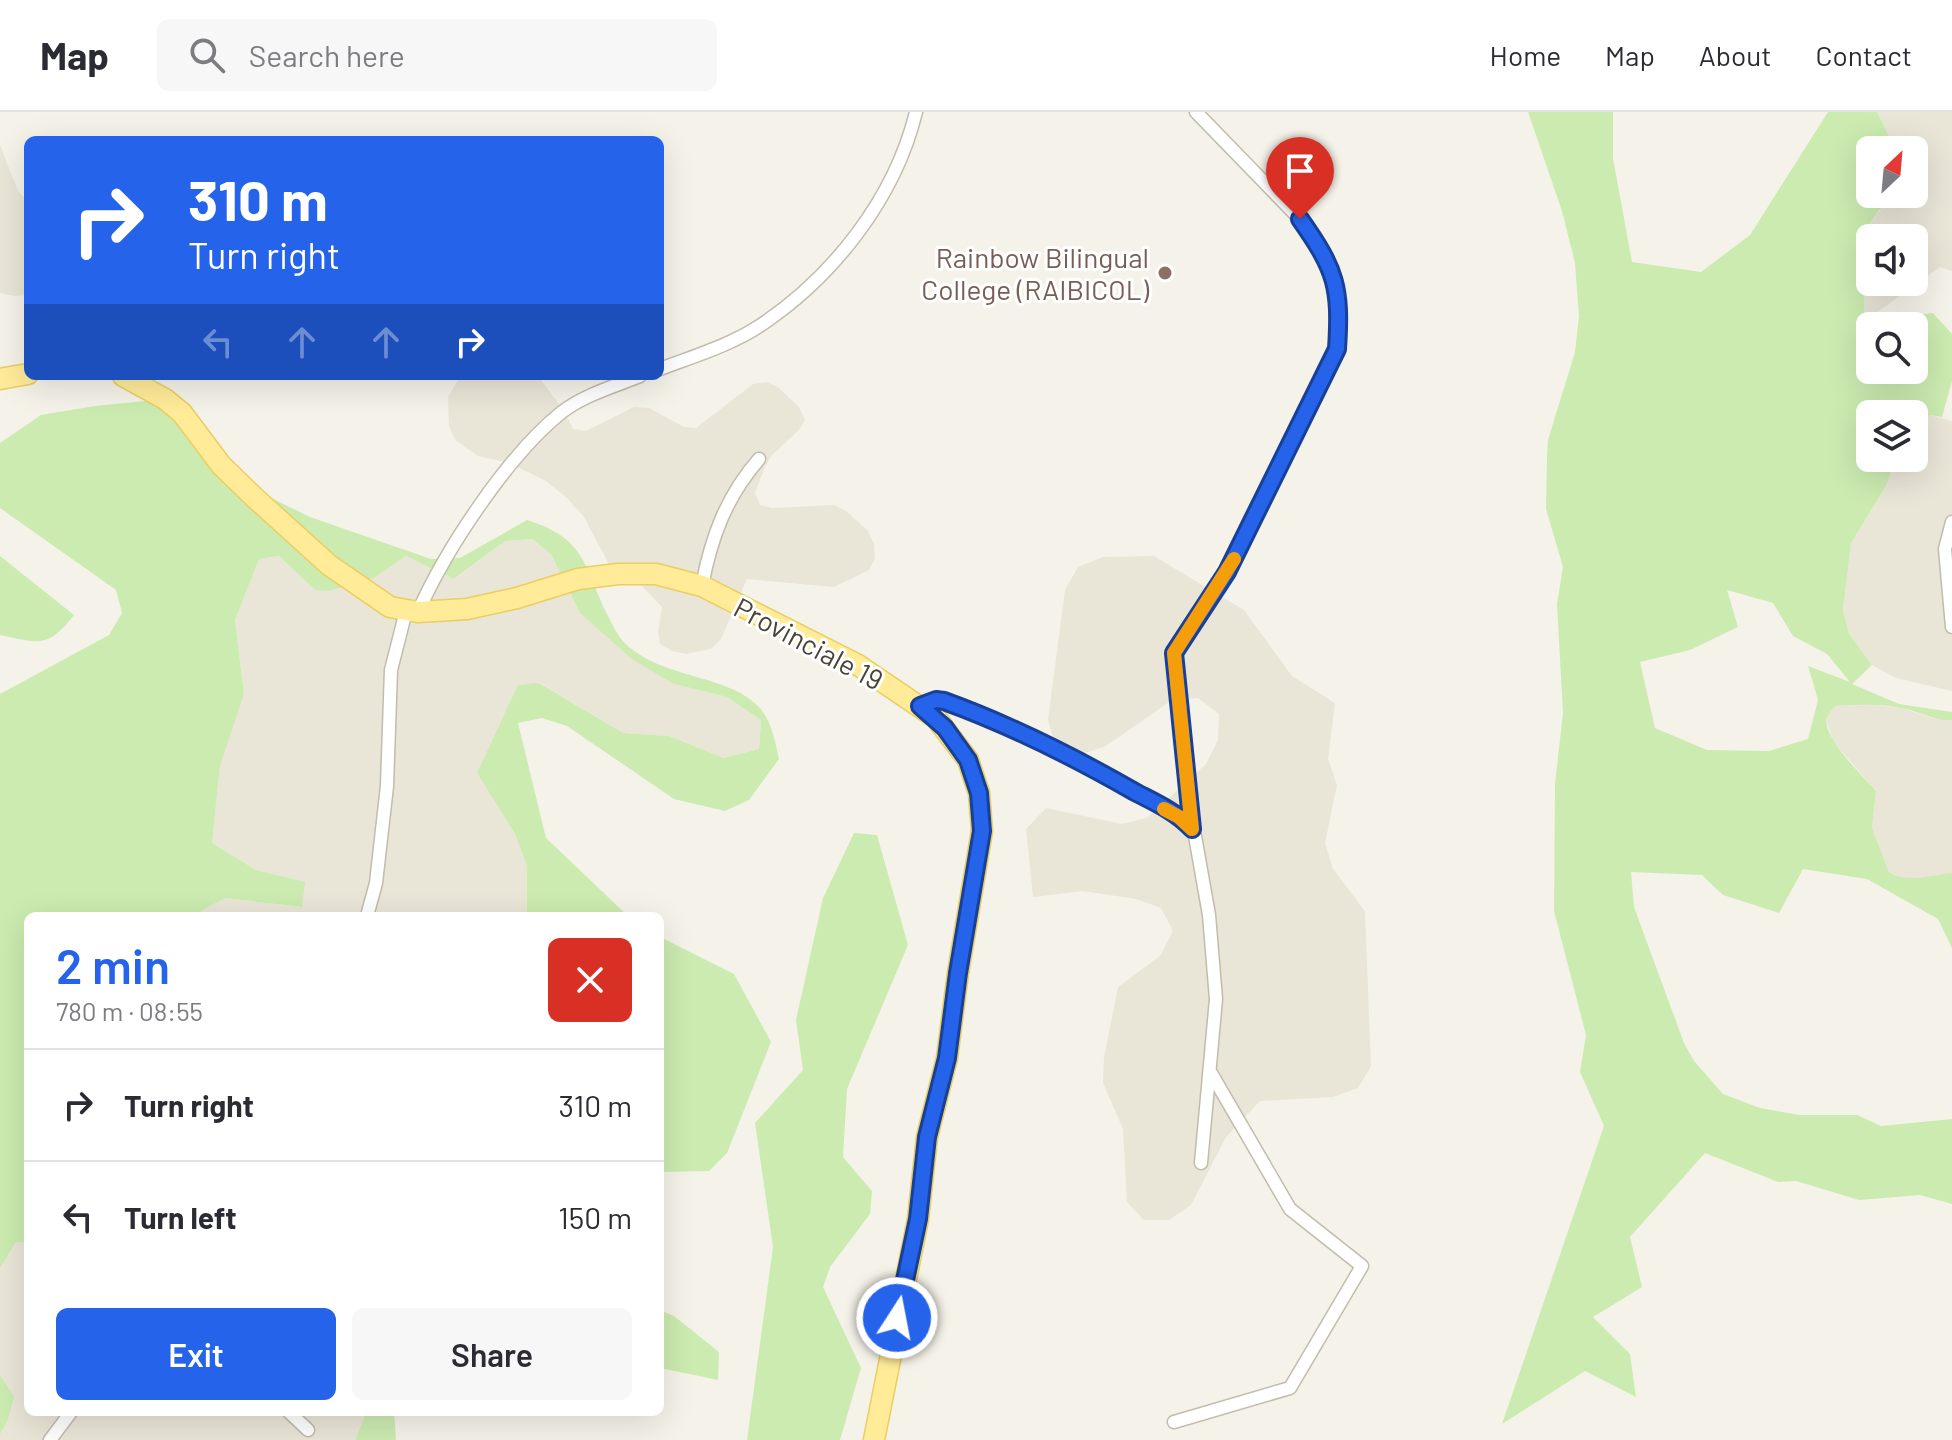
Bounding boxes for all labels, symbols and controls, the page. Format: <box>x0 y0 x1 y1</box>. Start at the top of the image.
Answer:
search box <box>157 19 717 91</box>
text: Map <box>40 32 109 78</box>
icon: search <box>185 33 229 77</box>
text: Search here <box>249 37 405 73</box>
text: Home <box>1490 38 1561 72</box>
text: Map <box>1605 38 1655 72</box>
text: About <box>1699 38 1771 72</box>
text: Contact <box>1815 38 1912 72</box>
north arrow <box>1856 136 1928 208</box>
map controls <box>1856 136 1928 472</box>
pin <box>1266 137 1334 219</box>
icon: arrive <box>1278 149 1322 193</box>
text: 310 m <box>188 165 328 232</box>
icon: right <box>56 168 160 272</box>
button: sound <box>1856 224 1928 296</box>
text: Turn right <box>188 233 340 276</box>
place label: Rainbow Bilingual College (RAIBICOL) <box>921 240 1150 306</box>
marker: Rainbow Bilingual College (RAIBICOL) <box>1156 264 1174 282</box>
button: search <box>1856 312 1928 384</box>
icon: left <box>196 320 240 364</box>
icon: ahead <box>280 320 324 364</box>
icon: ahead <box>364 320 408 364</box>
icon: right <box>448 320 492 364</box>
button: layers <box>1856 400 1928 472</box>
street label: Provinciale 19 <box>729 589 889 697</box>
text: 2 min <box>56 936 170 994</box>
button: close <box>548 938 632 1022</box>
text: 780 m · 08:55 <box>56 995 203 1026</box>
icon: right <box>56 1083 100 1127</box>
text: Turn right <box>124 1087 254 1123</box>
text: 310 m <box>559 1087 632 1123</box>
icon: left <box>56 1195 100 1239</box>
text: Turn left <box>124 1199 237 1235</box>
text: 150 m <box>558 1199 632 1235</box>
position arrow <box>855 1276 939 1360</box>
button: Exit <box>56 1308 336 1400</box>
button: Share <box>352 1308 632 1400</box>

